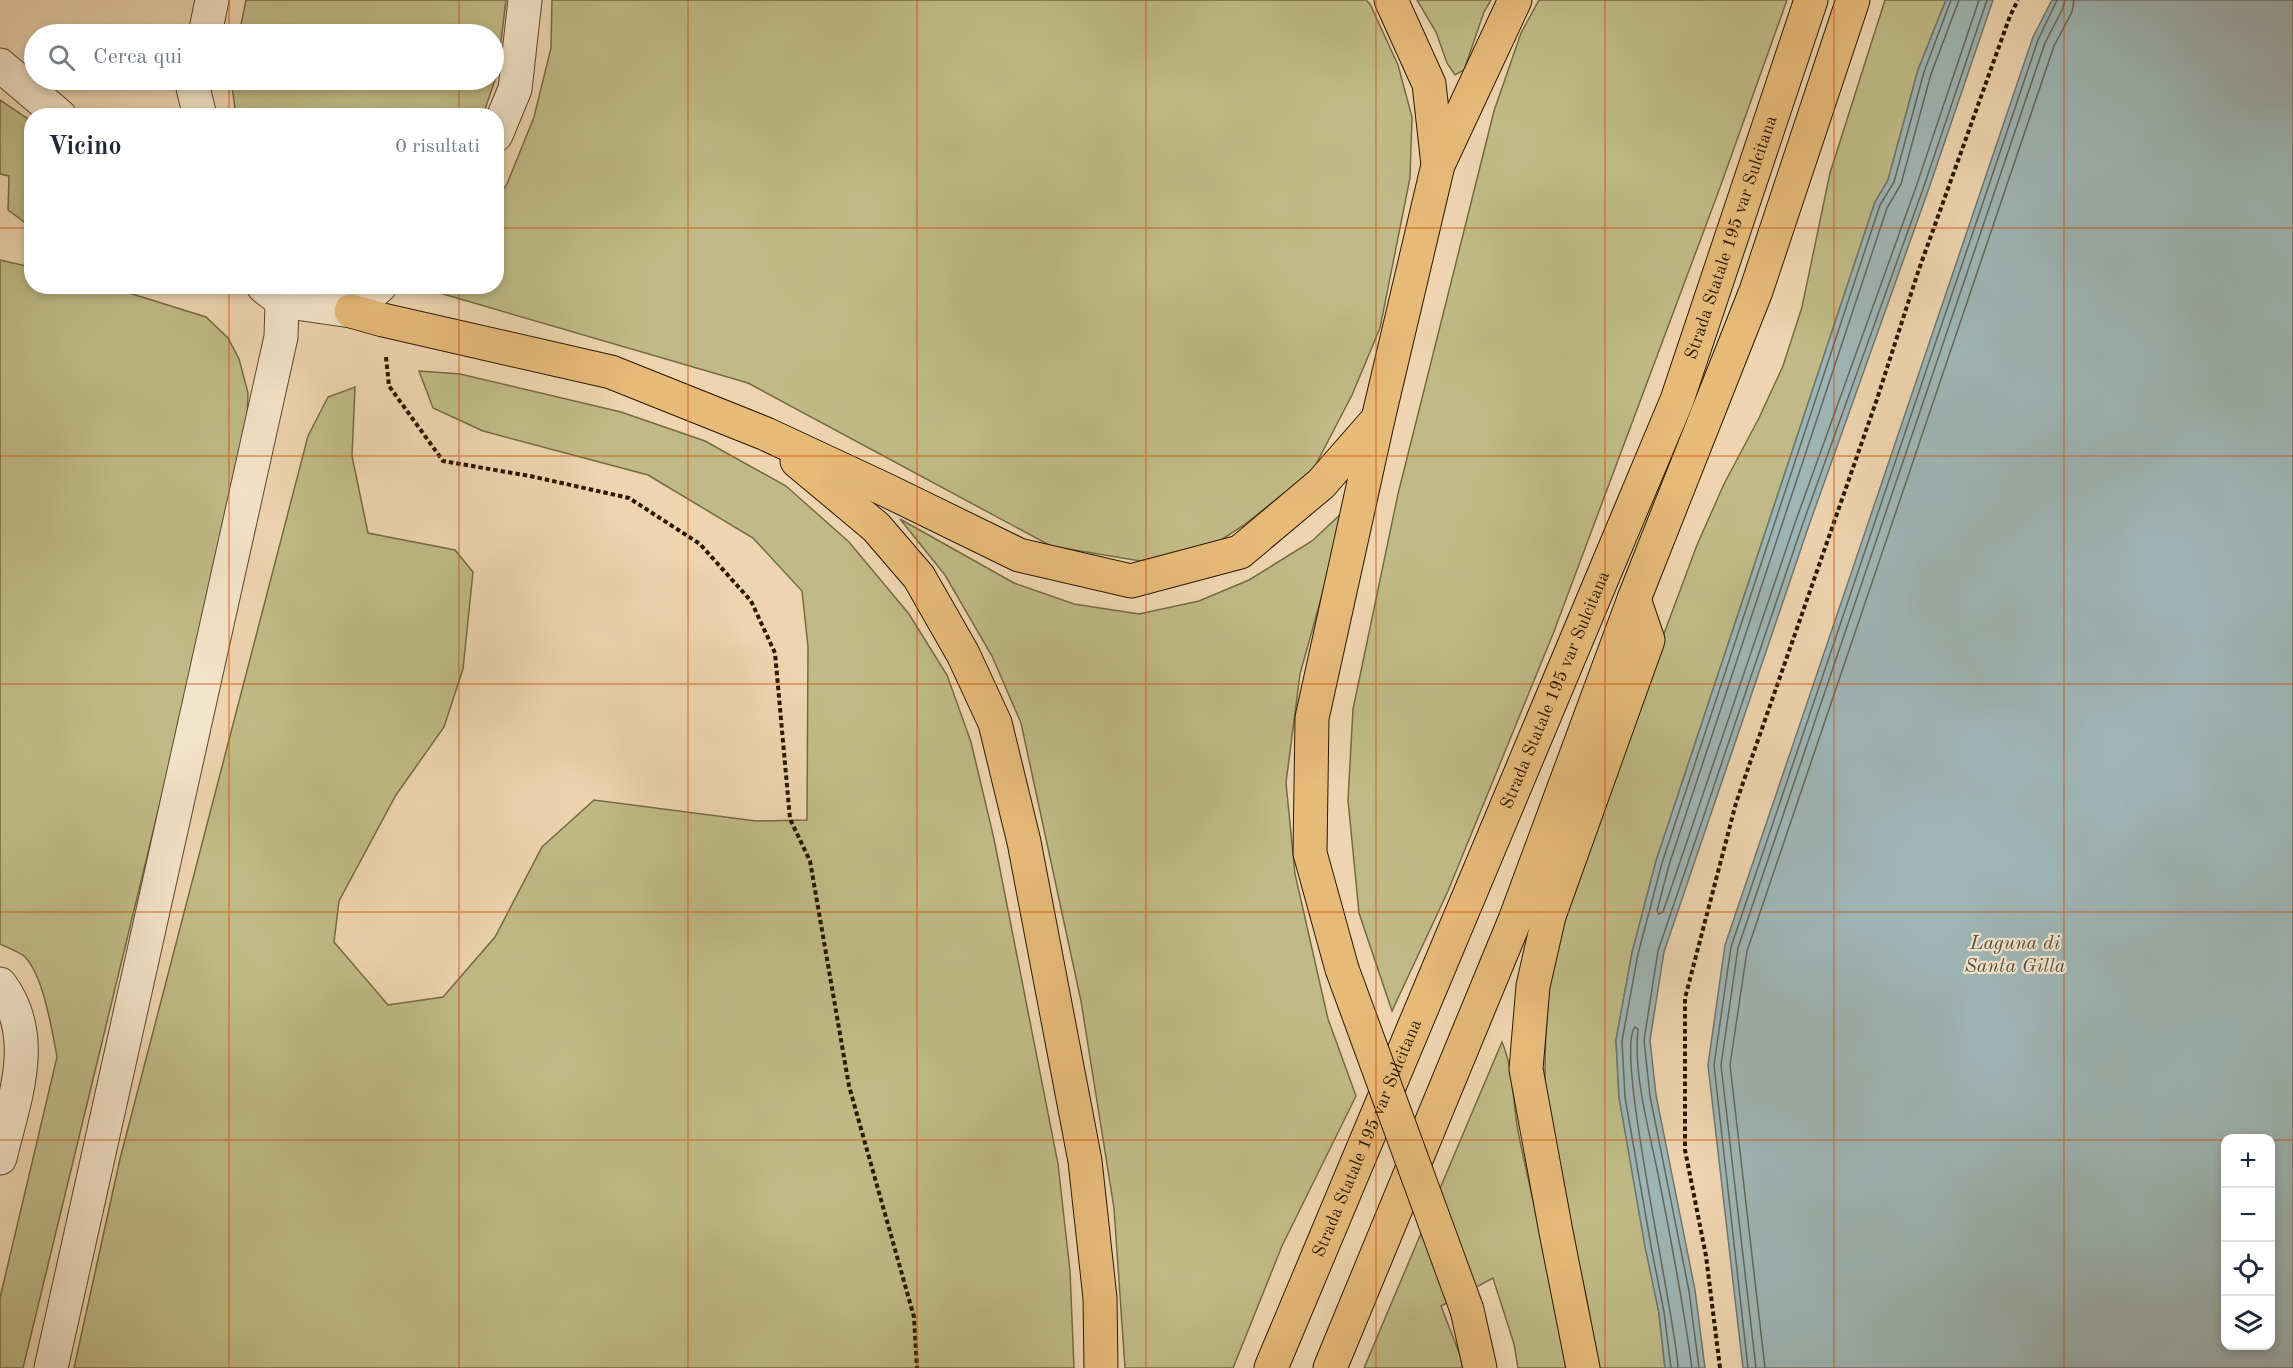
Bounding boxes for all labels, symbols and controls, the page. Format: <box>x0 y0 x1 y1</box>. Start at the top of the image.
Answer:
search box <box>24 24 504 90</box>
icon: search <box>45 41 78 74</box>
text: Cerca qui <box>93 46 182 68</box>
street label: Strada Statale 195 var Sulcitana <box>1682 113 1781 362</box>
text: Vicino <box>48 134 122 160</box>
text: 0 risultati <box>395 137 480 157</box>
street label: Strada Statale 195 var Sulcitana <box>1497 569 1613 812</box>
water label: Laguna di Santa Gilla <box>1964 934 2066 977</box>
street label: Strada Statale 195 var Sulcitana <box>1310 1017 1425 1260</box>
map controls <box>2221 1134 2275 1350</box>
button: + <box>2221 1134 2275 1188</box>
button: − <box>2221 1188 2275 1242</box>
button: locate <box>2221 1242 2275 1296</box>
button: layers <box>2221 1296 2275 1350</box>

